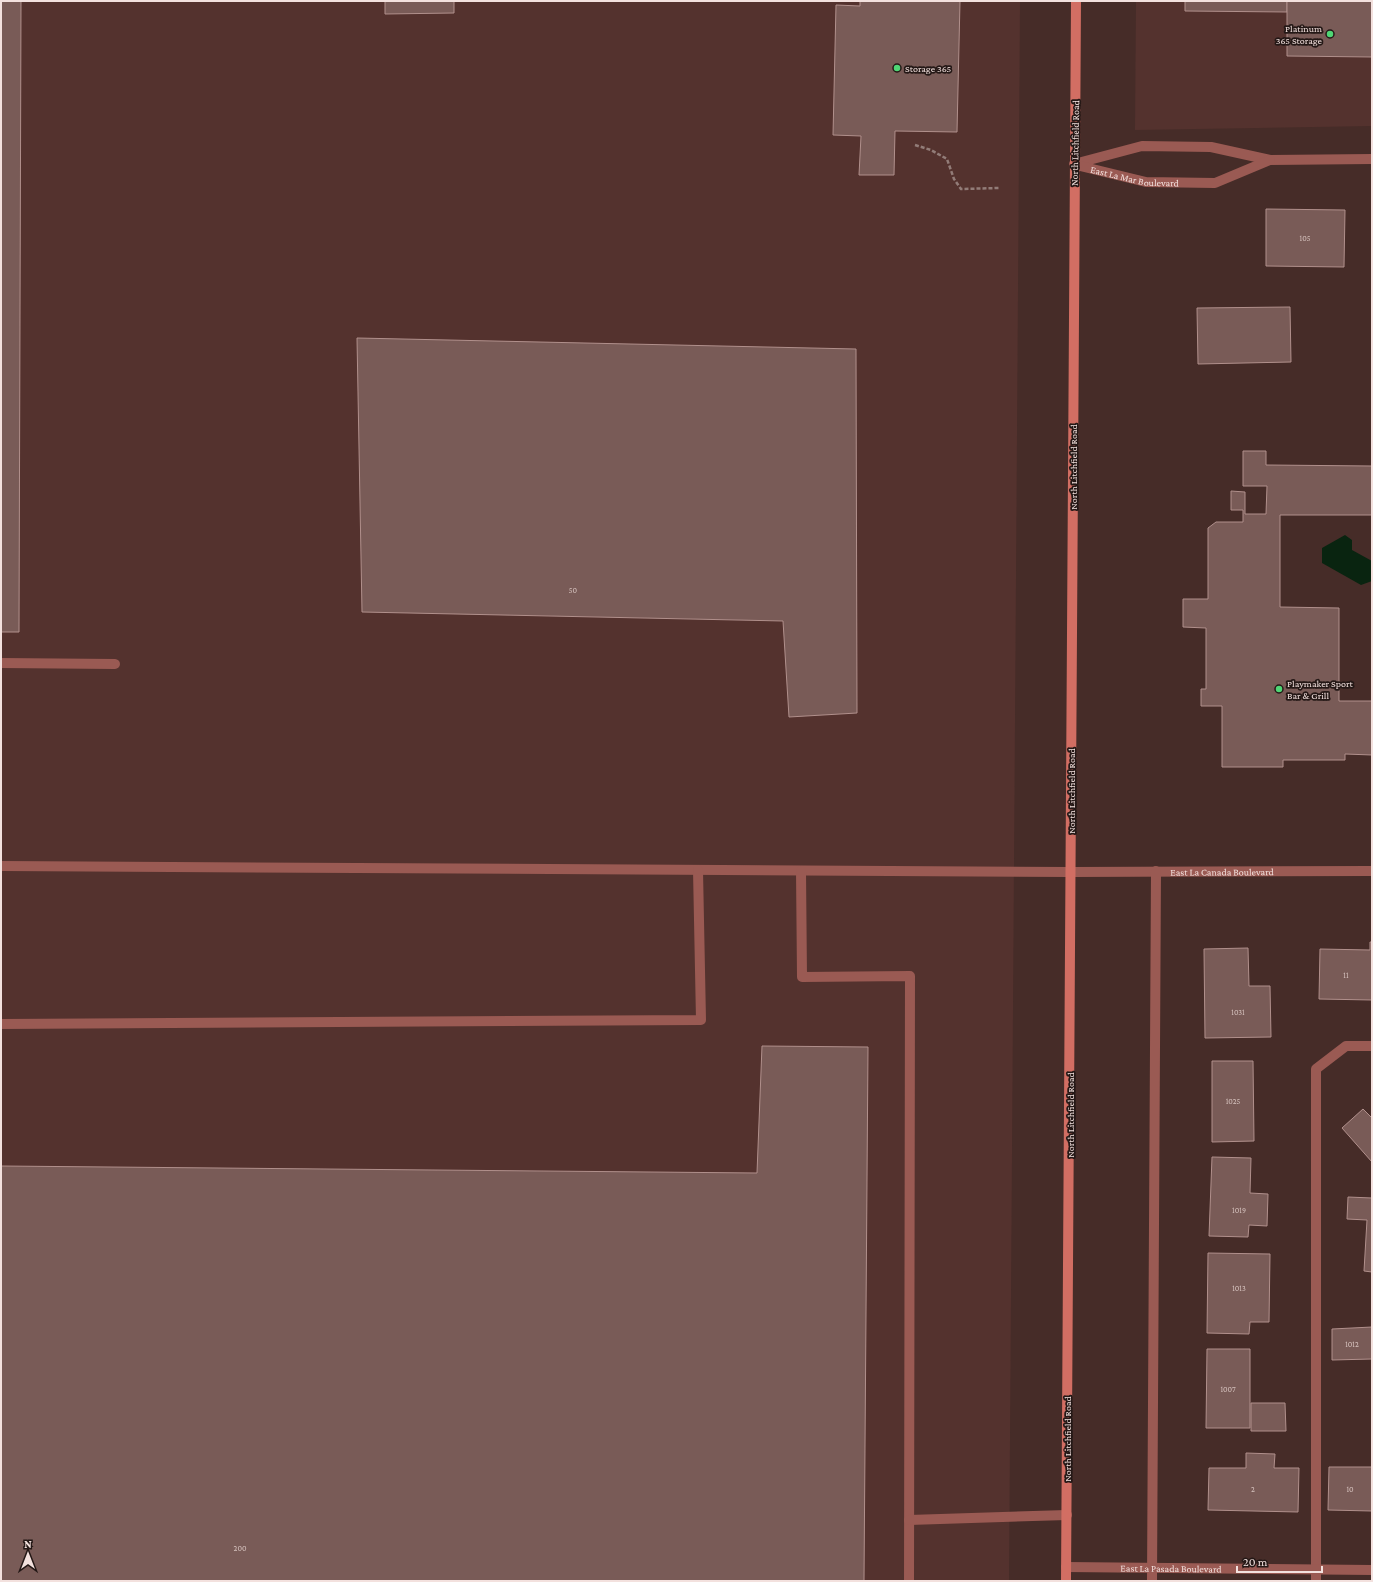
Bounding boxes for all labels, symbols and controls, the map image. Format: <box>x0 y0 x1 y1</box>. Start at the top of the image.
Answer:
place label: Platinum 365 Storage <box>1276 23 1323 46</box>
marker: Platinum 365 Storage <box>1325 29 1335 39</box>
marker: Storage 365 <box>892 63 902 73</box>
place label: Storage 365 <box>905 63 952 74</box>
street label: North Litchfield Road <box>1069 99 1081 186</box>
street label: East La Mar Boulevard <box>1089 163 1180 188</box>
house number: 105 <box>1300 234 1311 243</box>
street label: North Litchfield Road <box>1068 423 1079 510</box>
house number: 50 <box>569 586 578 595</box>
place label: Playmaker Sport Bar & Grill <box>1287 678 1353 701</box>
marker: Playmaker Sport Bar & Grill <box>1274 684 1284 694</box>
street label: North Litchfield Road <box>1066 747 1077 834</box>
street label: East La Canada Boulevard <box>1170 866 1275 877</box>
house number: 11 <box>1343 971 1349 980</box>
house number: 1031 <box>1231 1008 1245 1017</box>
street label: North Litchfield Road <box>1065 1071 1076 1158</box>
house number: 1025 <box>1226 1097 1241 1106</box>
house number: 1019 <box>1232 1206 1246 1215</box>
house number: 1013 <box>1232 1284 1246 1293</box>
house number: 1012 <box>1345 1340 1359 1349</box>
house number: 1007 <box>1220 1385 1236 1394</box>
street label: North Litchfield Road <box>1062 1395 1073 1482</box>
house number: 2 <box>1251 1485 1255 1494</box>
house number: 10 <box>1346 1485 1354 1494</box>
north arrow <box>8 1534 48 1574</box>
text: N <box>24 1538 32 1550</box>
house number: 200 <box>234 1544 247 1553</box>
scale bar <box>1237 1548 1322 1574</box>
text: 20 m <box>1243 1555 1268 1569</box>
street label: East La Pasada Boulevard <box>1120 1562 1222 1574</box>

